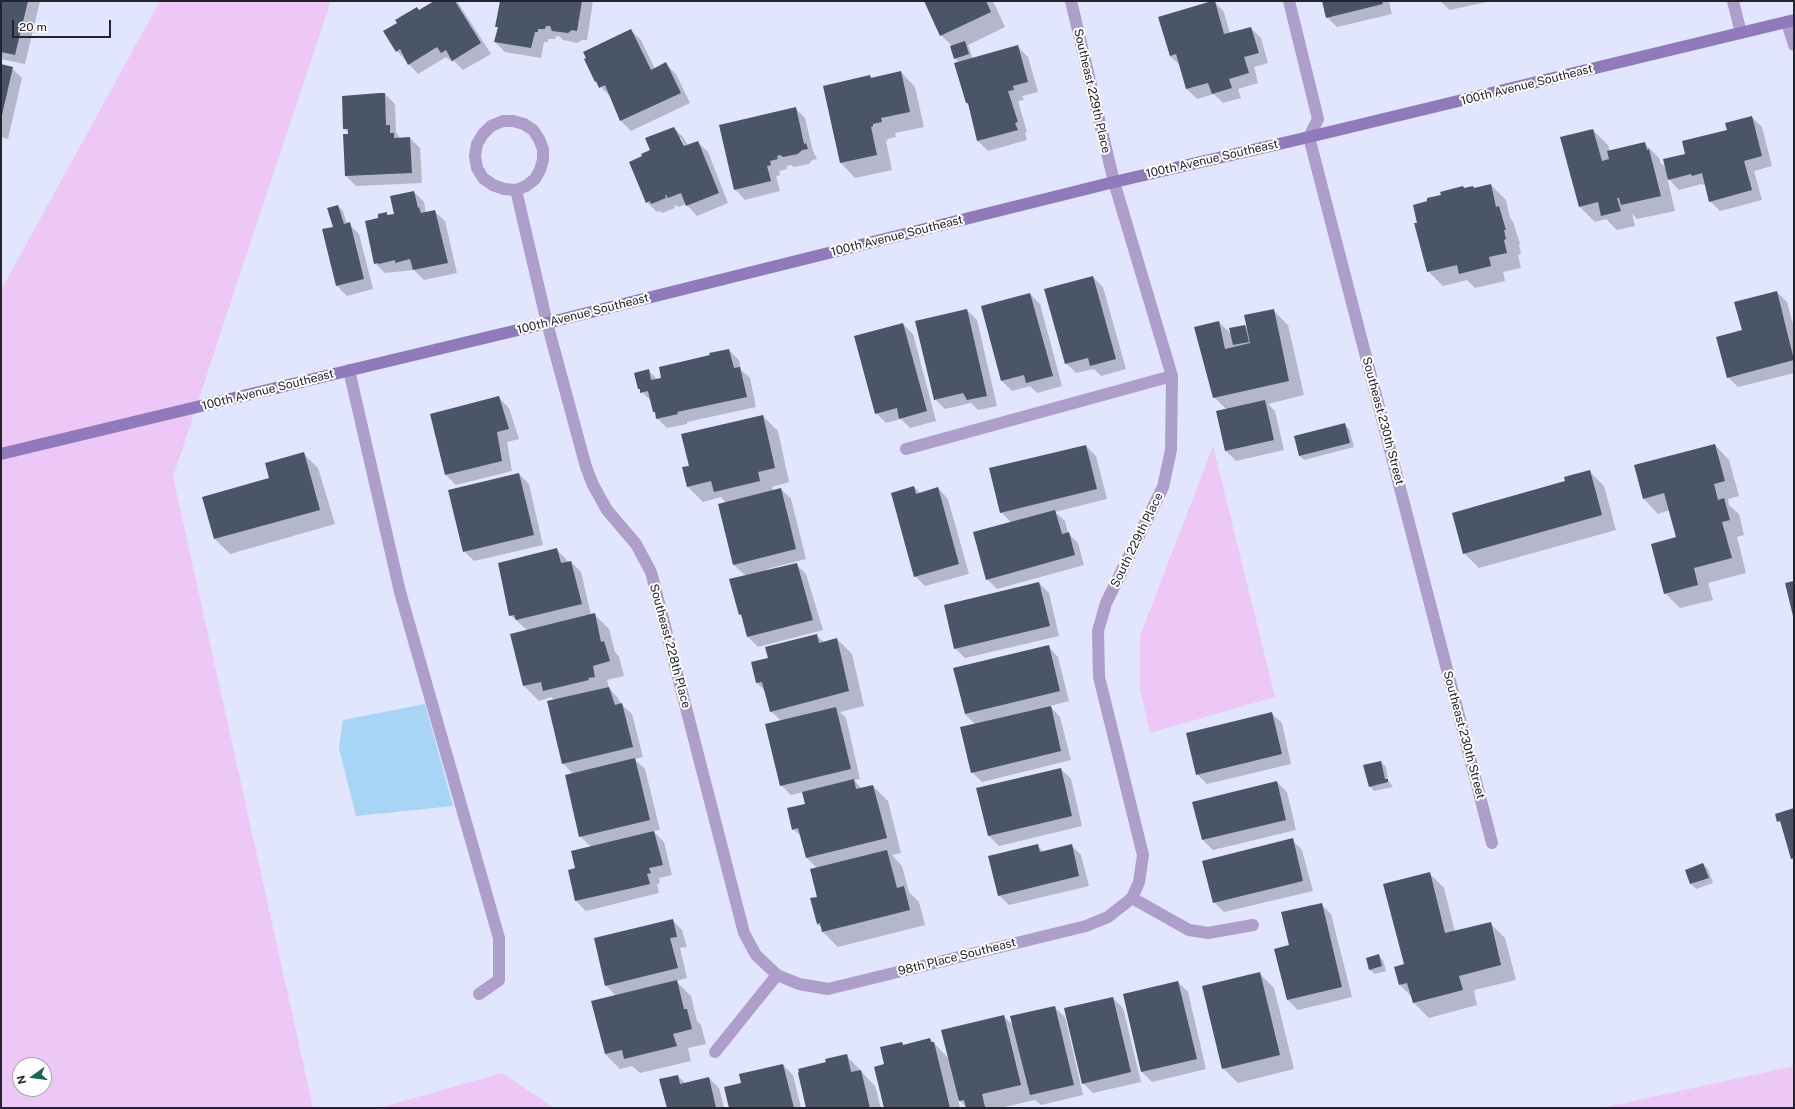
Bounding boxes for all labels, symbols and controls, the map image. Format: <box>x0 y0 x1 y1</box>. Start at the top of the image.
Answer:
scale bar <box>14 12 113 38</box>
text: 20 m <box>19 20 47 34</box>
street label: Southeast 229th Place <box>1071 27 1113 155</box>
street label: 100th Avenue Southeast <box>1460 62 1594 108</box>
street label: 100th Avenue Southeast <box>1144 137 1280 181</box>
street label: 100th Avenue Southeast <box>830 213 964 259</box>
street label: 100th Avenue Southeast <box>516 291 650 337</box>
street label: Southeast 230th Street <box>1359 356 1407 486</box>
street label: 100th Avenue Southeast <box>201 367 335 413</box>
street label: South 229th Place <box>1108 490 1166 590</box>
street label: Southeast 228th Place <box>646 582 694 710</box>
street label: Southeast 230th Street <box>1440 670 1488 800</box>
street label: 98th Place Southeast <box>897 935 1017 979</box>
north arrow <box>12 1057 52 1097</box>
text: N <box>14 1074 28 1085</box>

